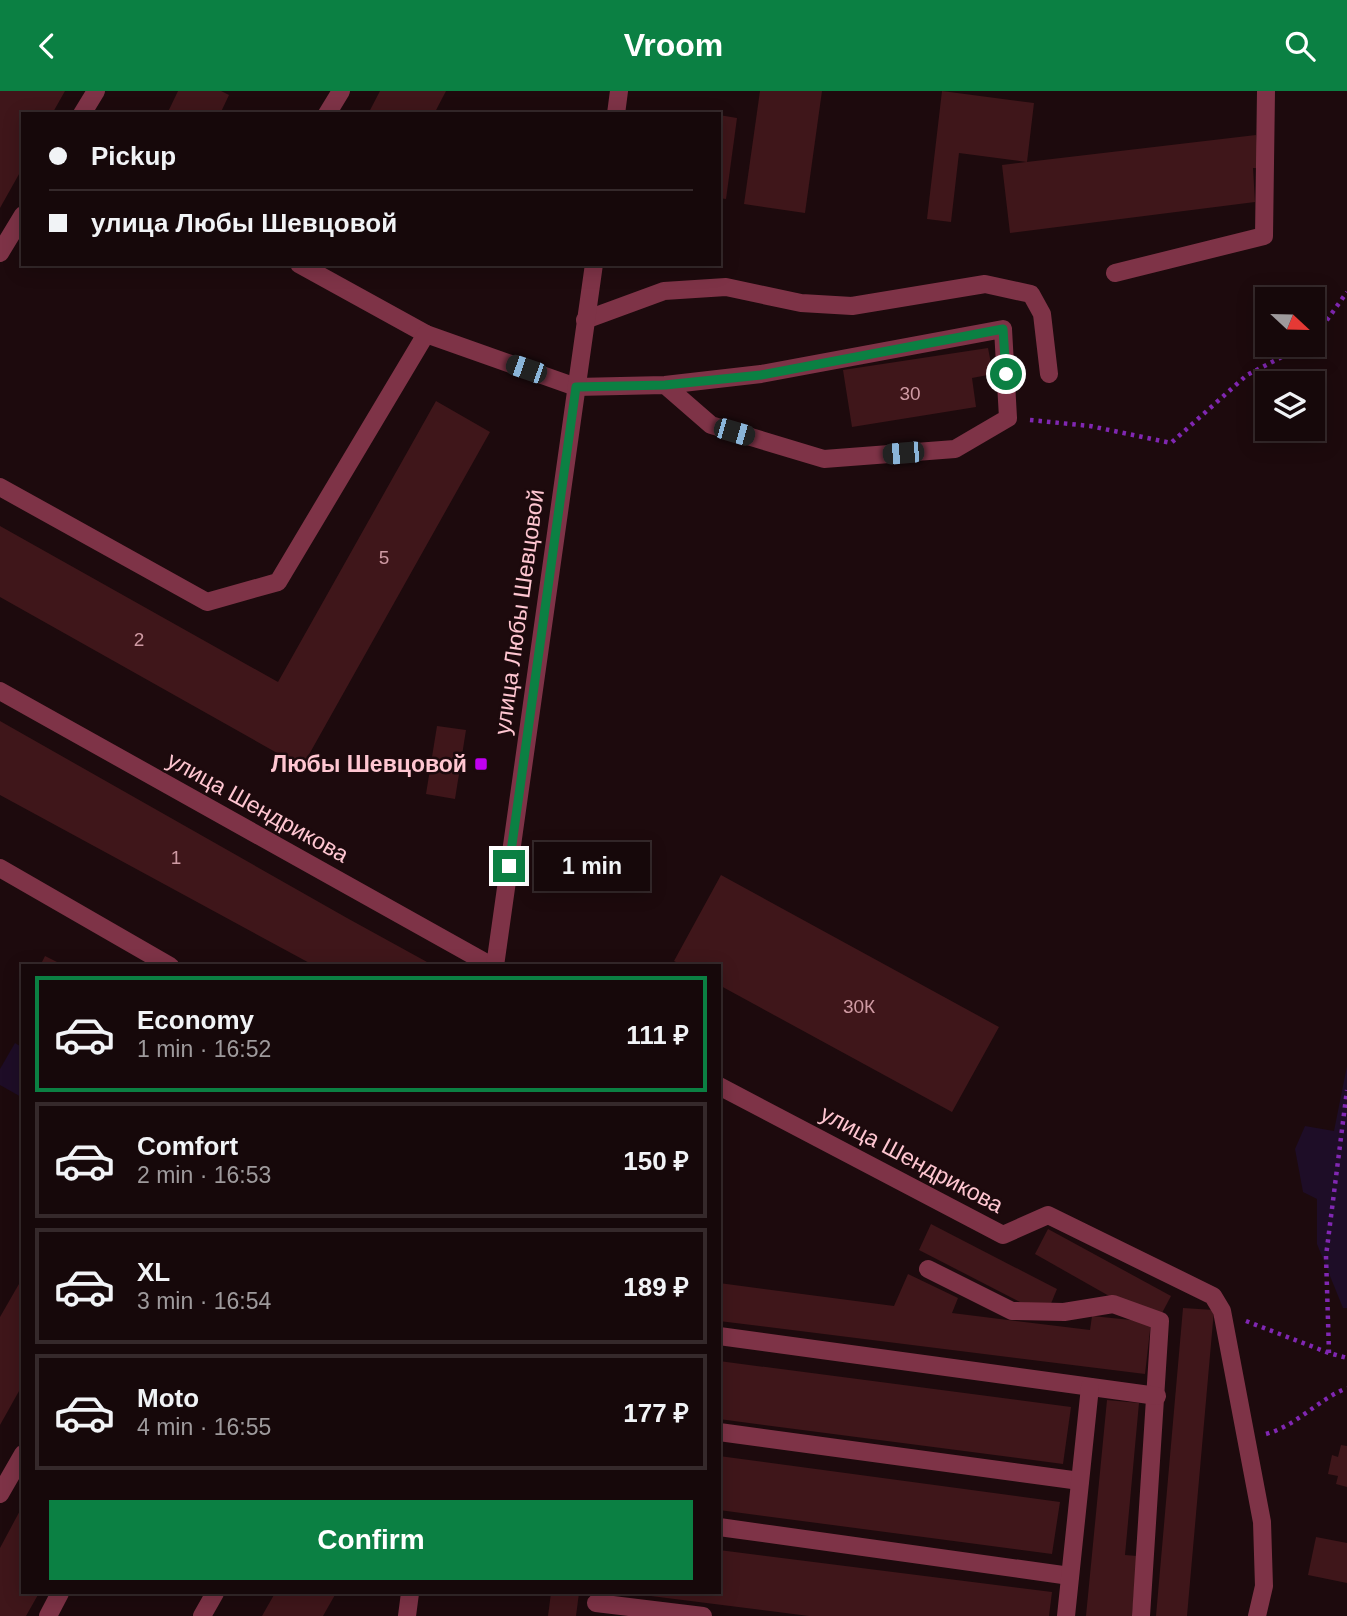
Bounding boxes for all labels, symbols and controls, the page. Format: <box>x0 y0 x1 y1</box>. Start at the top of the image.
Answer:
icon: back <box>28 27 66 65</box>
text: Vroom <box>624 27 723 63</box>
icon: search <box>1281 27 1319 65</box>
text: Pickup <box>91 141 176 171</box>
text: улица Любы Шевцовой <box>91 208 397 238</box>
north arrow <box>1255 287 1325 357</box>
map controls <box>1255 287 1325 441</box>
car <box>503 352 550 386</box>
route start <box>990 358 1022 390</box>
button: layers <box>1255 371 1325 441</box>
house number: 30 <box>899 383 921 404</box>
car <box>711 416 758 448</box>
car <box>882 441 925 465</box>
street label: улица Любы Шевцовой <box>489 488 549 736</box>
house number: 5 <box>379 547 389 568</box>
house number: 2 <box>134 629 144 650</box>
street label: улица Шендрикова <box>163 746 353 868</box>
place label: Любы Шевцовой <box>271 751 467 777</box>
marker: Любы Шевцовой <box>473 756 489 772</box>
callout: 1 min <box>534 841 649 891</box>
house number: 1 <box>171 847 181 868</box>
route end <box>493 850 525 882</box>
text: 1 min <box>562 853 622 879</box>
house number: 30К <box>843 996 875 1017</box>
icon: car <box>53 1003 116 1066</box>
text: Economy <box>137 1005 254 1035</box>
text: 111 ₽ <box>626 1020 689 1050</box>
text: 1 min · 16:52 <box>137 1036 271 1062</box>
street label: улица Шендрикова <box>816 1100 1008 1218</box>
icon: car <box>53 1129 116 1192</box>
text: Comfort <box>137 1131 238 1161</box>
text: 150 ₽ <box>623 1146 689 1176</box>
text: 2 min · 16:53 <box>137 1162 271 1188</box>
icon: car <box>53 1255 116 1318</box>
text: XL <box>137 1257 170 1287</box>
text: 189 ₽ <box>623 1272 689 1302</box>
text: 3 min · 16:54 <box>137 1288 271 1314</box>
icon: car <box>53 1381 116 1444</box>
text: Moto <box>137 1383 199 1413</box>
text: 177 ₽ <box>623 1398 689 1428</box>
text: 4 min · 16:55 <box>137 1414 271 1440</box>
button: Confirm <box>49 1500 693 1580</box>

